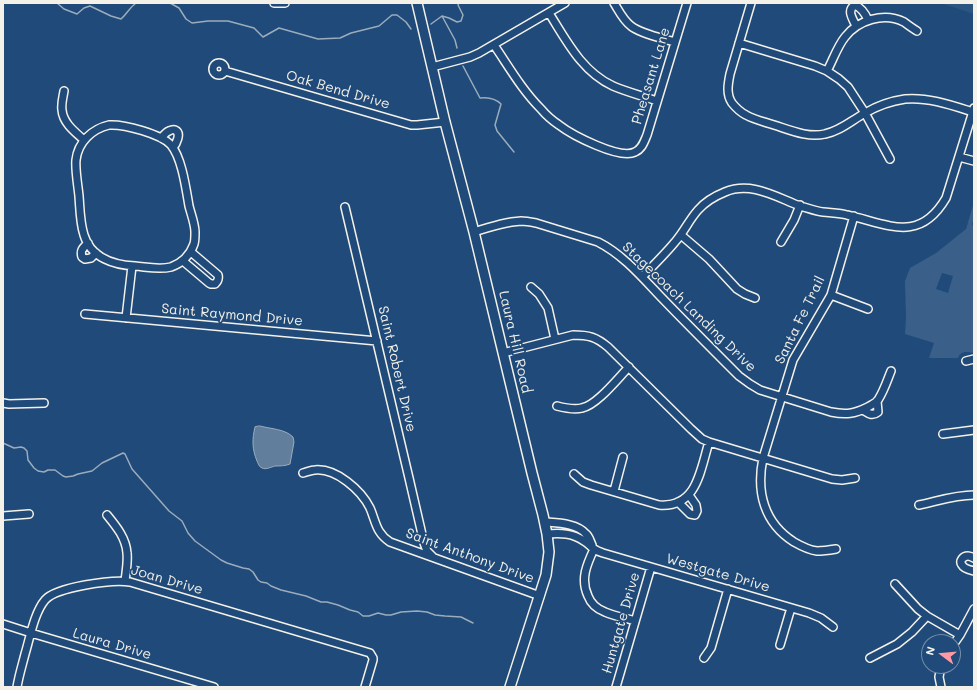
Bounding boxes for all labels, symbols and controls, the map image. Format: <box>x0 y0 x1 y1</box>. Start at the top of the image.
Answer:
street label: Pheasant Lane <box>628 26 674 126</box>
street label: Oak Bend Drive <box>284 67 392 113</box>
street label: Stagecoach Landing Drive <box>619 239 759 375</box>
street label: Santa Fe Trail <box>771 273 829 367</box>
street label: Laura Hill Road <box>495 289 535 395</box>
street label: Saint Raymond Drive <box>161 300 303 330</box>
street label: Saint Robert Drive <box>374 304 420 434</box>
street label: Saint Anthony Drive <box>403 525 537 587</box>
street label: Westgate Drive <box>664 550 772 596</box>
street label: Joan Drive <box>129 562 205 598</box>
street label: Huntgate Drive <box>598 570 644 676</box>
street label: Laura Drive <box>71 625 153 663</box>
north arrow <box>921 634 961 674</box>
text: N <box>922 645 938 657</box>

